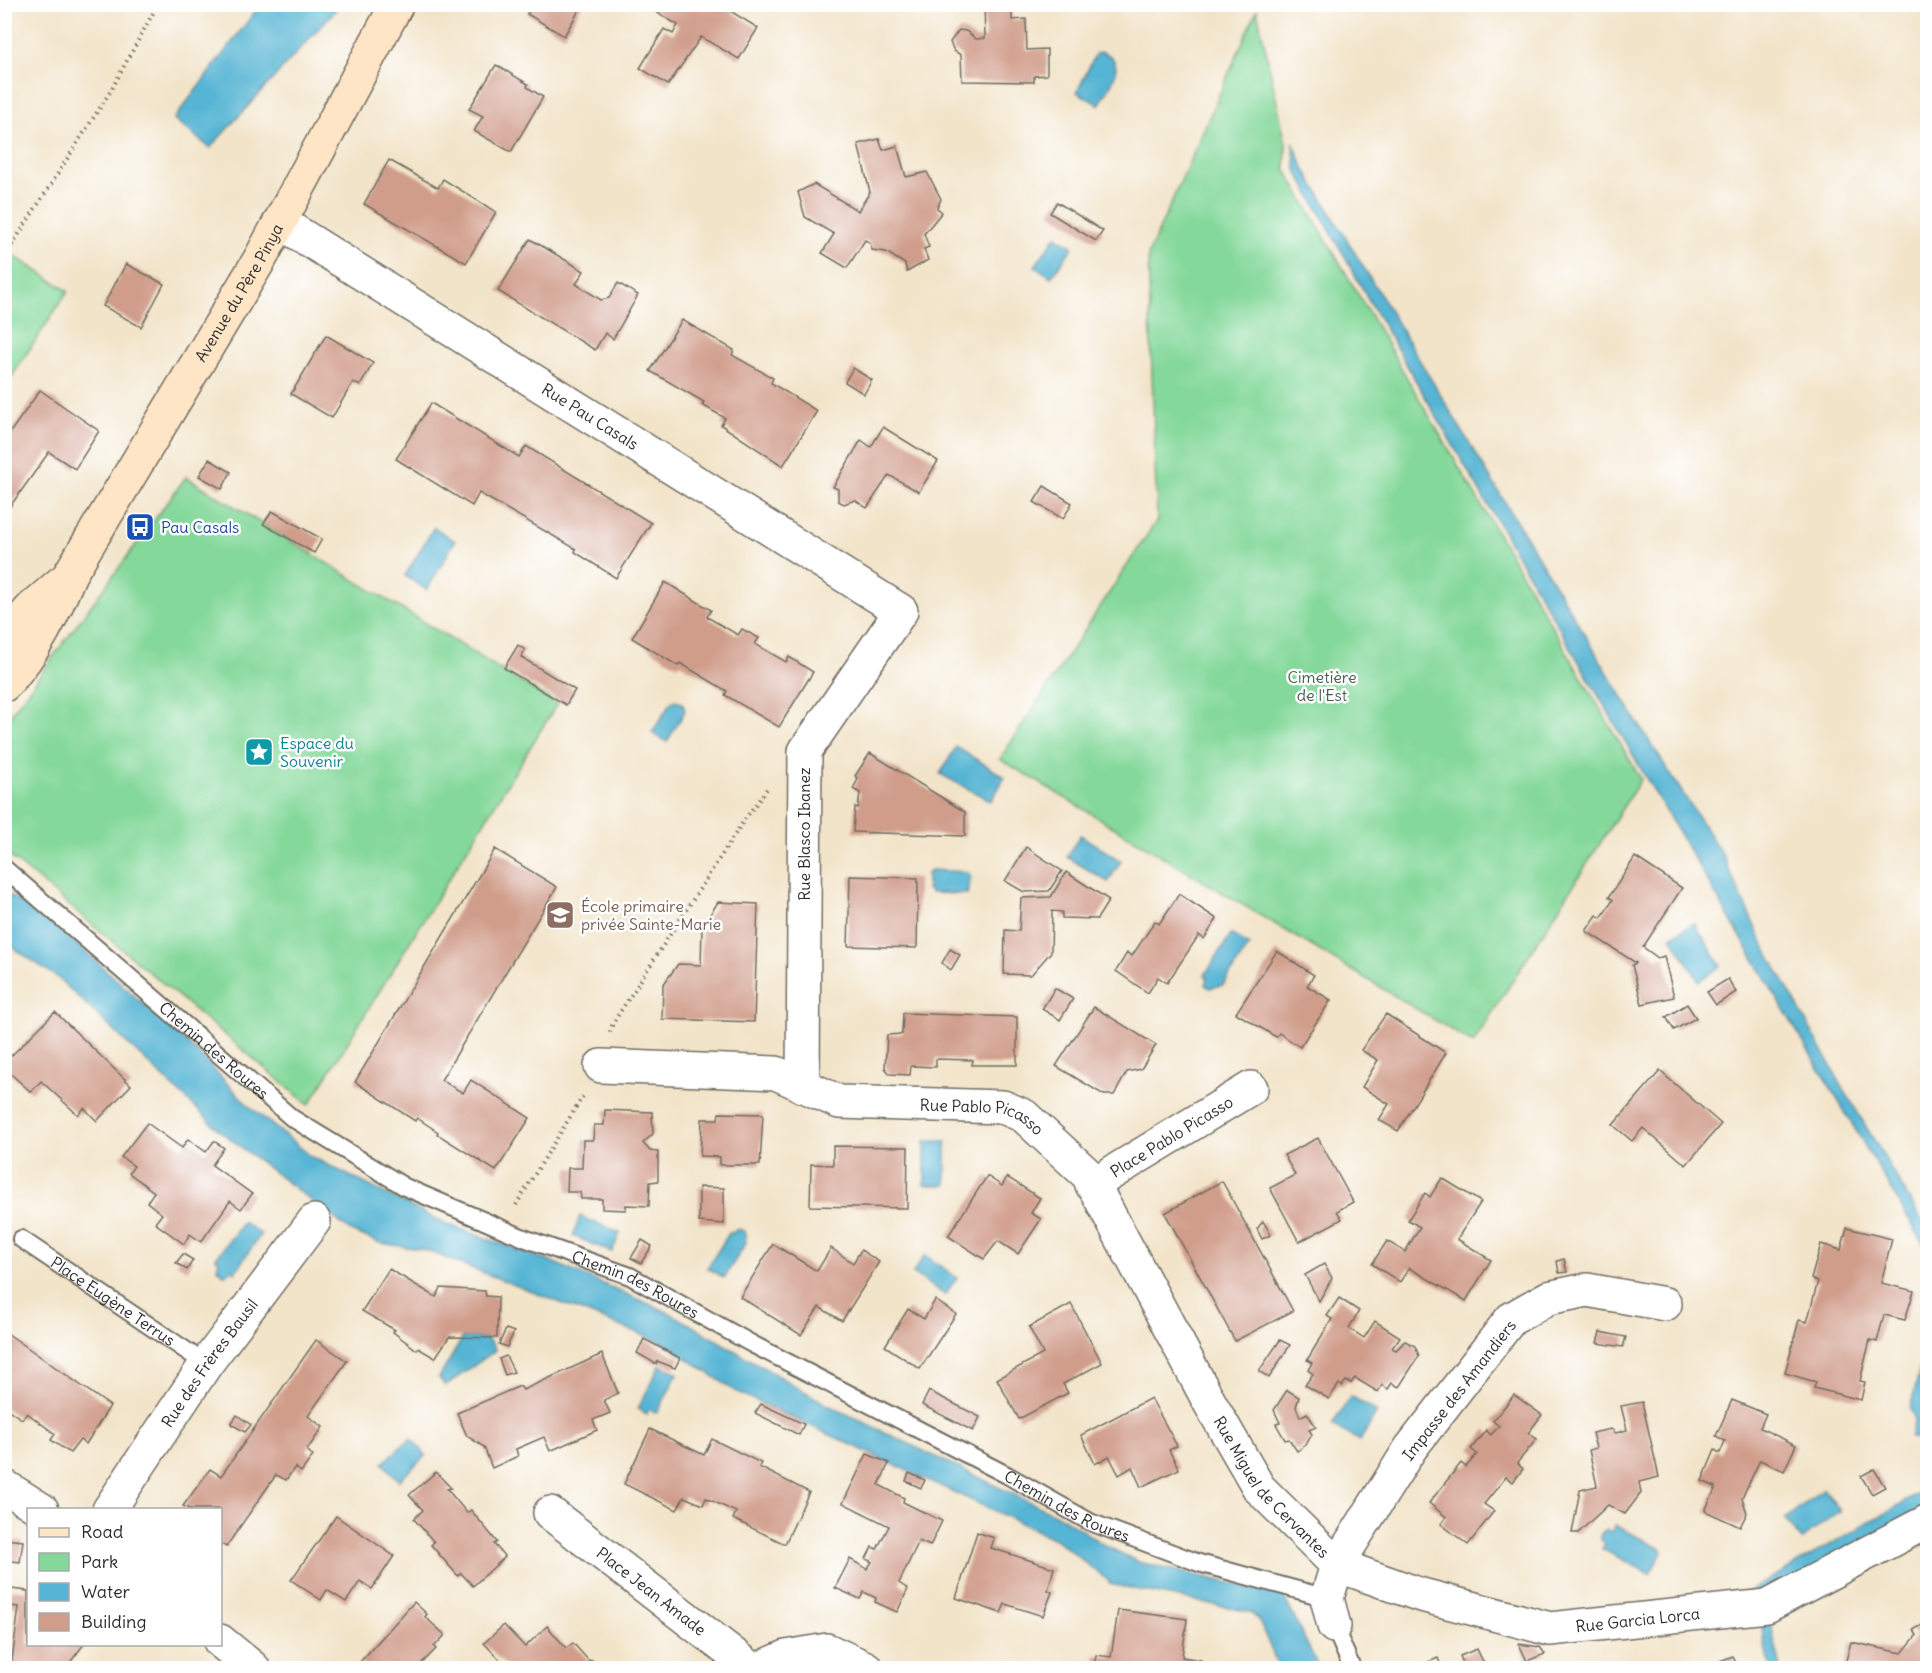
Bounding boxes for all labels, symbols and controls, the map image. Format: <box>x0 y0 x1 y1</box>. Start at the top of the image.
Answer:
street label: Avenue du Père Pinya <box>190 220 287 365</box>
street label: Rue Pau Casals <box>538 379 642 454</box>
bus stop icon: Pau Casals <box>124 511 156 543</box>
place label: Pau Casals <box>161 517 239 537</box>
park label: Cimetière de l'Est <box>1287 667 1357 705</box>
place label: Espace du Souvenir <box>280 733 354 771</box>
place icon: Espace du Souvenir <box>243 736 275 768</box>
street label: Rue Blasco Ibanez <box>794 767 814 901</box>
place label: École primaire privée Sainte-Marie <box>581 896 721 934</box>
school or university icon: École primaire privée Sainte-Marie <box>544 899 576 931</box>
street label: Chemin des Roures <box>155 997 273 1103</box>
street label: Place Pablo Picasso <box>1106 1092 1236 1182</box>
street label: Rue Pablo Picasso <box>919 1094 1048 1139</box>
street label: Chemin des Roures <box>569 1246 703 1322</box>
street label: Place Eugène Terrus <box>47 1252 179 1350</box>
street label: Rue des Frères Bausil <box>157 1295 262 1431</box>
street label: Impasse des Amandiers <box>1398 1316 1520 1464</box>
street label: Rue Miguel de Cervantes <box>1210 1412 1334 1562</box>
street label: Chemin des Roures <box>1001 1466 1133 1546</box>
legend <box>27 1508 222 1646</box>
text: Road <box>81 1520 124 1543</box>
street label: Place Jean Amade <box>593 1543 710 1640</box>
text: Park <box>81 1550 118 1573</box>
text: Water <box>81 1580 131 1603</box>
street label: Rue Garcia Lorca <box>1575 1603 1701 1636</box>
text: Building <box>81 1610 146 1633</box>

